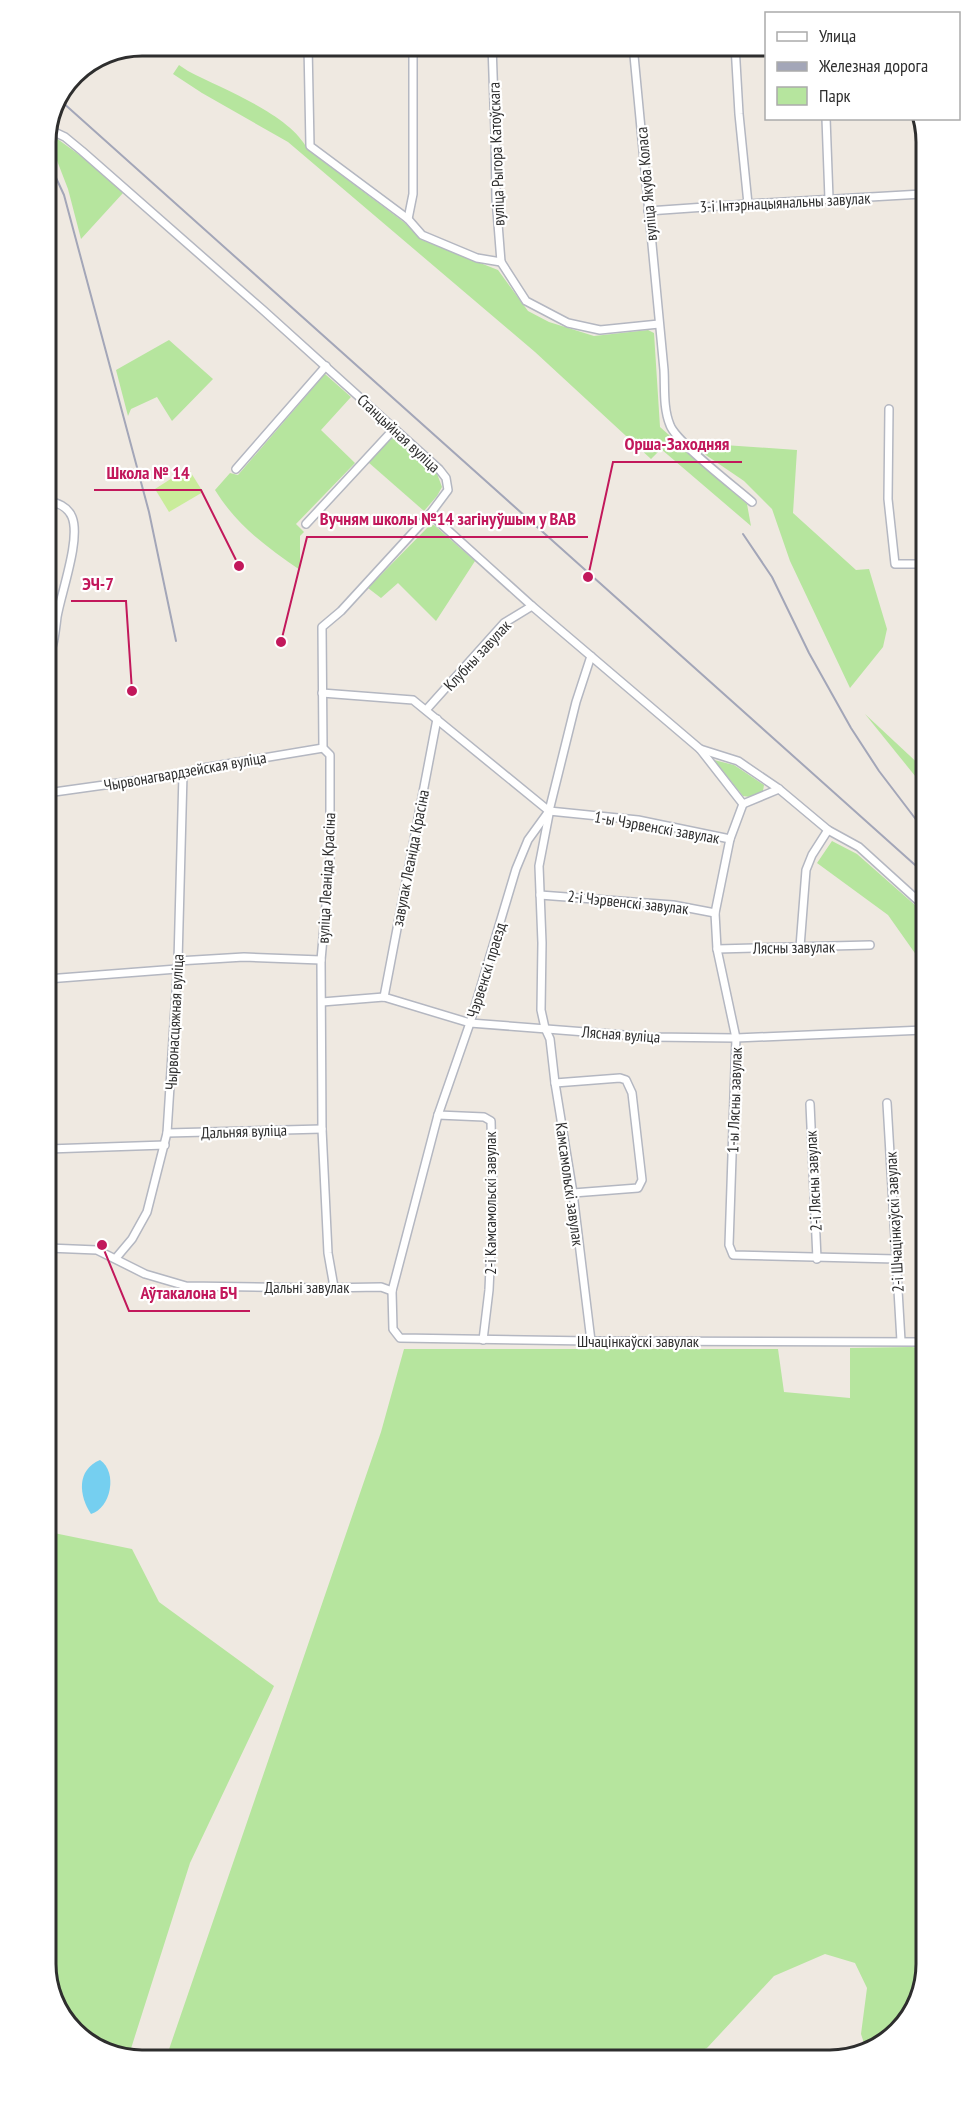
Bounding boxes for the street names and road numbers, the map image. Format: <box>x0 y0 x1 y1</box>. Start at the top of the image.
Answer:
street label: вуліца Рыгора Катоўскага <box>483 82 509 226</box>
street label: вуліца Якуба Коласа <box>631 126 661 242</box>
street label: 3-і Інтэрнацыянальны завулак <box>699 188 872 216</box>
street label: Станцыйная вуліца <box>353 389 445 477</box>
street label: Клубны завулак <box>439 615 515 695</box>
street label: Чырвонагвардзейская вуліца <box>102 747 268 795</box>
street label: завулак Леаніда Красіна <box>387 788 433 928</box>
street label: 1-ы Чэрвенскі завулак <box>593 806 722 848</box>
street label: вуліца Леаніда Красіна <box>313 812 339 944</box>
street label: 2-і Чэрвенскі завулак <box>567 886 690 918</box>
street label: Чэрвенскі праезд <box>462 920 510 1020</box>
street label: Лясны завулак <box>752 936 836 958</box>
street label: Чырвонасцяжная вуліца <box>160 953 188 1091</box>
street label: Лясная вуліца <box>580 1021 661 1047</box>
street label: 1-ы Лясны завулак <box>722 1046 746 1153</box>
street label: Дальняя вуліца <box>201 1120 287 1142</box>
street label: Камсамольскі завулак <box>551 1121 589 1248</box>
street label: 2-і Лясны завулак <box>800 1129 826 1232</box>
street label: 2-і Камсамольскі завулак <box>480 1131 500 1275</box>
street label: 2-і Шчацінкаўскі завулак <box>880 1150 908 1293</box>
street label: Дальні завулак <box>265 1277 350 1297</box>
street label: Шчацінкаўскі завулак <box>577 1331 700 1351</box>

